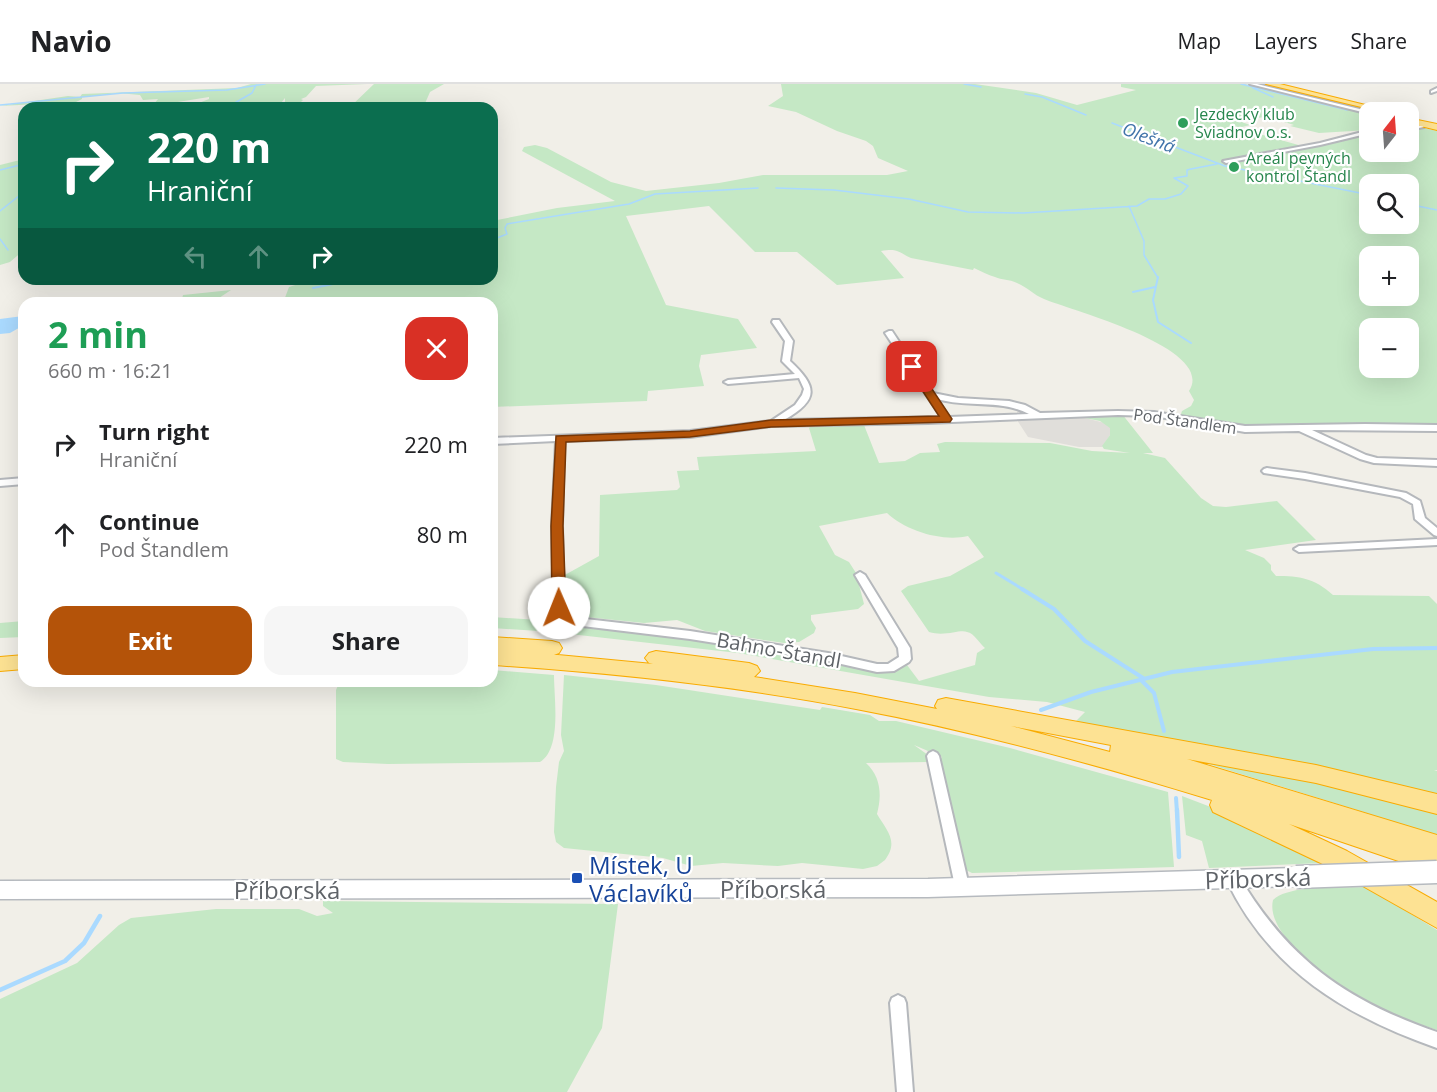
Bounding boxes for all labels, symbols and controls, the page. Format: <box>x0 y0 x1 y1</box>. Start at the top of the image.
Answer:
text: Navio <box>30 22 111 60</box>
text: Map <box>1178 27 1221 55</box>
text: Layers <box>1254 27 1318 55</box>
text: Share <box>1351 27 1407 55</box>
north arrow <box>1359 102 1419 162</box>
map controls <box>1359 102 1419 378</box>
place label: Jezdecký klub Sviadnov o.s. <box>1193 103 1295 143</box>
water label: Olešná <box>1119 116 1179 158</box>
marker: Jezdecký klub Sviadnov o.s. <box>1176 116 1190 130</box>
text: 220 m <box>147 118 271 175</box>
icon: right <box>48 126 126 204</box>
place label: Areál pevných kontrol Štandl <box>1246 147 1351 187</box>
marker: Areál pevných kontrol Štandl <box>1227 160 1241 174</box>
text: Hraniční <box>147 172 253 209</box>
button: search <box>1359 174 1419 234</box>
icon: left <box>179 240 212 273</box>
icon: ahead <box>242 240 275 273</box>
icon: right <box>305 240 338 273</box>
button: + <box>1359 246 1419 306</box>
text: 2 min <box>48 310 148 359</box>
button: close <box>405 317 468 380</box>
button: − <box>1359 318 1419 378</box>
pin <box>886 341 937 392</box>
icon: arrive <box>895 350 928 383</box>
text: 660 m · 16:21 <box>48 357 173 384</box>
street label: Pod Štandlem <box>1132 403 1238 439</box>
text: Turn right <box>99 416 210 446</box>
icon: right <box>48 428 81 461</box>
text: 220 m <box>404 429 468 459</box>
text: Hraniční <box>99 446 177 473</box>
text: Continue <box>99 506 199 536</box>
icon: ahead <box>48 518 81 551</box>
text: 80 m <box>417 519 468 549</box>
text: Pod Štandlem <box>99 536 229 563</box>
position arrow <box>527 576 591 640</box>
button: Exit <box>48 606 252 675</box>
button: Share <box>264 606 468 675</box>
street label: Bahno-Štandl <box>715 626 843 674</box>
place label: Místek, U Václavíků <box>589 848 693 909</box>
street label: Příborská <box>1204 860 1312 896</box>
marker: Místek, U Václavíků <box>570 871 584 885</box>
street label: Příborská <box>720 872 826 905</box>
street label: Příborská <box>234 873 340 906</box>

